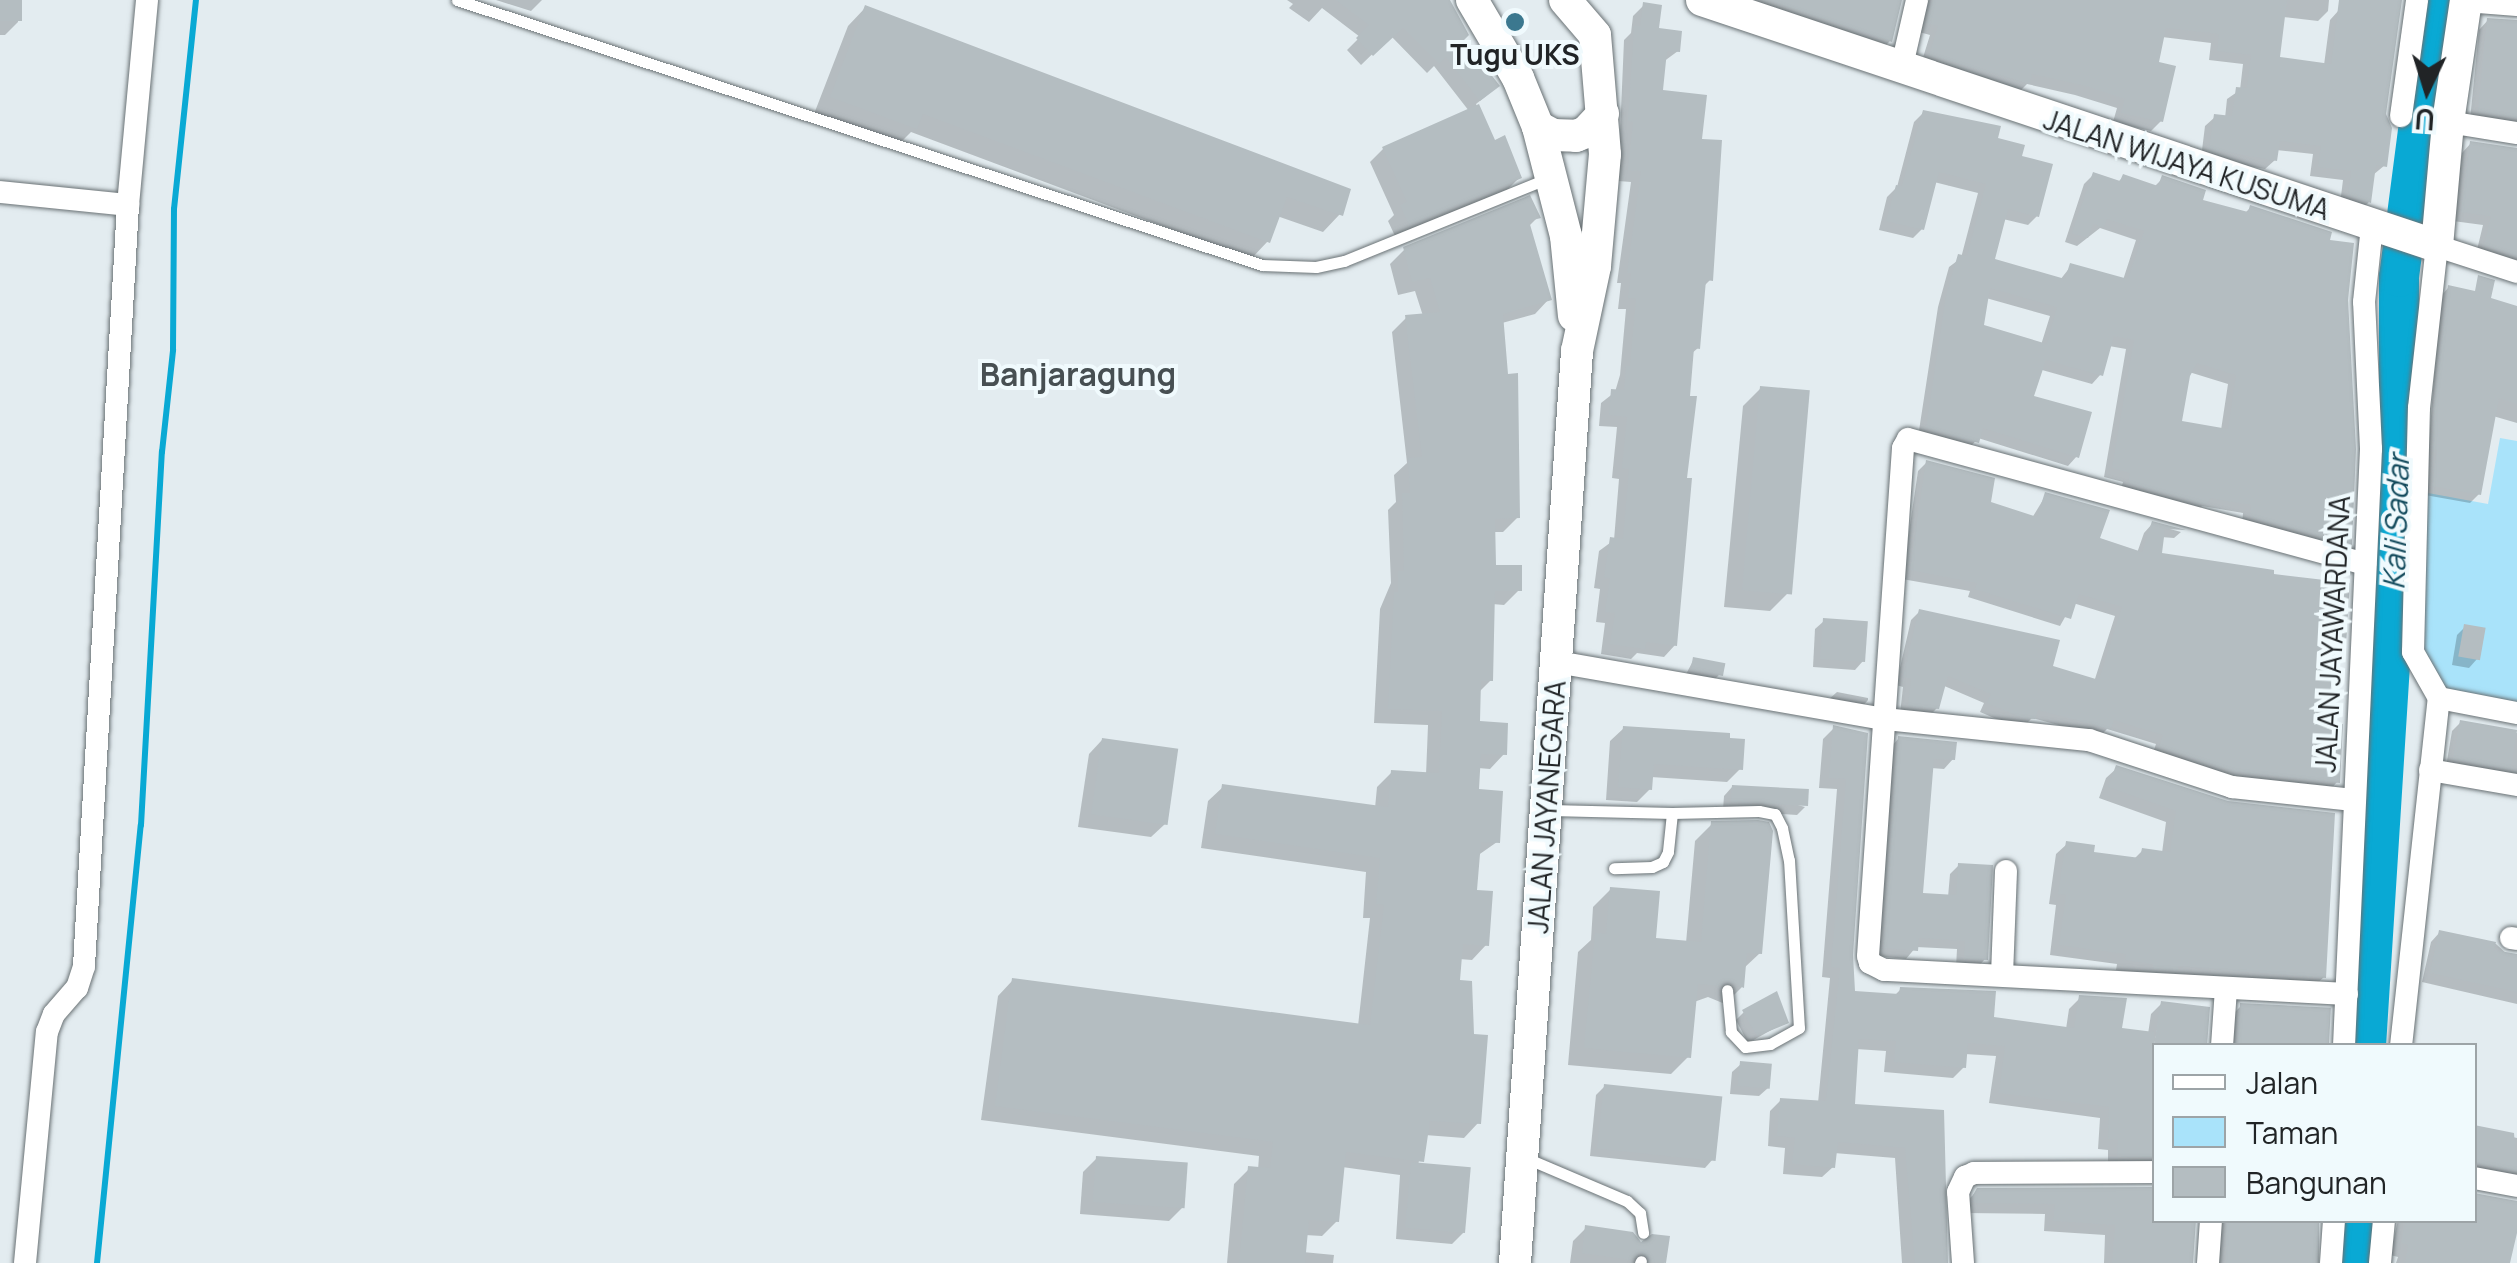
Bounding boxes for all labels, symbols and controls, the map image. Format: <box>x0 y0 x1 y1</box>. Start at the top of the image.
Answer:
marker: Tugu UKS <box>1504 11 1526 33</box>
place label: Tugu UKS <box>1450 37 1580 71</box>
north arrow <box>2377 40 2477 140</box>
text: U <box>2414 100 2436 140</box>
street label: JALAN WIJAYA KUSUMA <box>2040 102 2334 226</box>
district label: Banjaragung <box>980 355 1176 393</box>
water label: Kali Sadar <box>2376 454 2416 590</box>
street label: JALAN JAYAWARDANA <box>2308 495 2356 773</box>
street label: JALAN JAYANEGARA <box>1520 679 1572 935</box>
legend <box>2152 1043 2477 1223</box>
text: Jalan <box>2246 1062 2318 1103</box>
text: Taman <box>2246 1112 2338 1153</box>
text: Bangunan <box>2246 1162 2387 1203</box>

